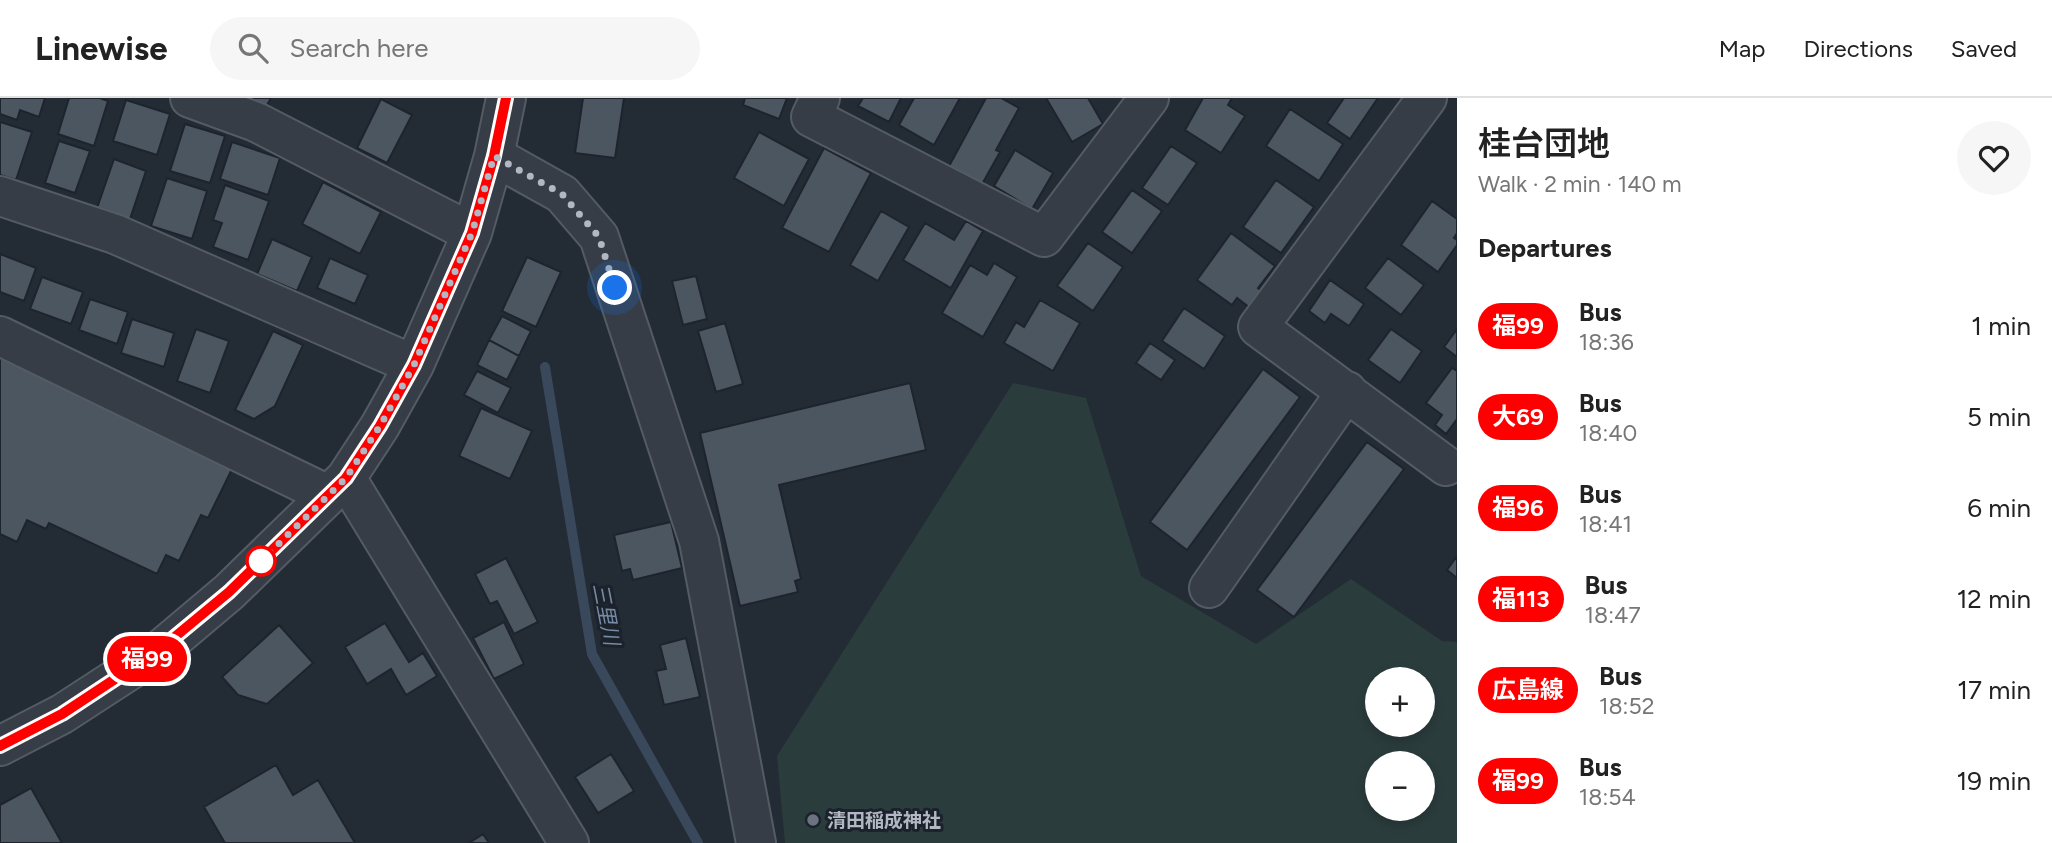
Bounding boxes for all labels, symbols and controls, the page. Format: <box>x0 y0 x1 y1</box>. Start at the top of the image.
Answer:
search box <box>210 17 700 80</box>
text: Linewise <box>35 29 168 68</box>
icon: search <box>234 29 272 67</box>
text: Search here <box>290 32 428 64</box>
text: Map <box>1719 34 1765 63</box>
text: Directions <box>1803 34 1913 63</box>
text: Saved <box>1951 34 2017 63</box>
button: heart <box>1957 121 2031 195</box>
text: 桂台団地 <box>1478 124 1610 163</box>
text: Walk · 2 min · 140 m <box>1478 170 1682 198</box>
text: Departures <box>1478 232 1612 264</box>
your location <box>597 270 632 305</box>
text: Bus <box>1579 296 1622 328</box>
text: 1 min <box>1971 310 2031 342</box>
text: 福99 <box>1492 311 1544 340</box>
text: 18:36 <box>1579 328 1634 356</box>
text: Bus <box>1579 387 1622 419</box>
text: 5 min <box>1967 401 2031 433</box>
text: 大69 <box>1492 402 1544 431</box>
text: 18:40 <box>1579 419 1637 447</box>
text: Bus <box>1579 478 1622 510</box>
text: 6 min <box>1967 492 2031 524</box>
text: 福96 <box>1492 493 1544 522</box>
text: 18:41 <box>1579 510 1632 538</box>
unlabelled marker <box>246 546 276 576</box>
text: Bus <box>1585 569 1627 601</box>
water label: 三里川 <box>588 581 625 649</box>
text: 12 min <box>1957 583 2031 615</box>
text: 福113 <box>1492 584 1550 613</box>
text: 18:47 <box>1585 601 1641 629</box>
line badge: 福99 <box>107 636 187 682</box>
text: 福99 <box>121 644 173 673</box>
text: Bus <box>1599 660 1642 692</box>
map controls <box>1365 667 1435 821</box>
button: + <box>1365 667 1435 737</box>
text: 17 min <box>1957 674 2031 706</box>
text: 広島線 <box>1492 675 1564 704</box>
text: 18:52 <box>1599 692 1655 720</box>
button: − <box>1365 751 1435 821</box>
text: Bus <box>1579 751 1622 783</box>
text: 19 min <box>1956 765 2031 797</box>
text: 福99 <box>1492 766 1544 795</box>
text: 18:54 <box>1579 783 1636 811</box>
place label: 清田稲成神社 <box>827 809 941 832</box>
marker: 清田稲成神社 <box>805 812 821 828</box>

